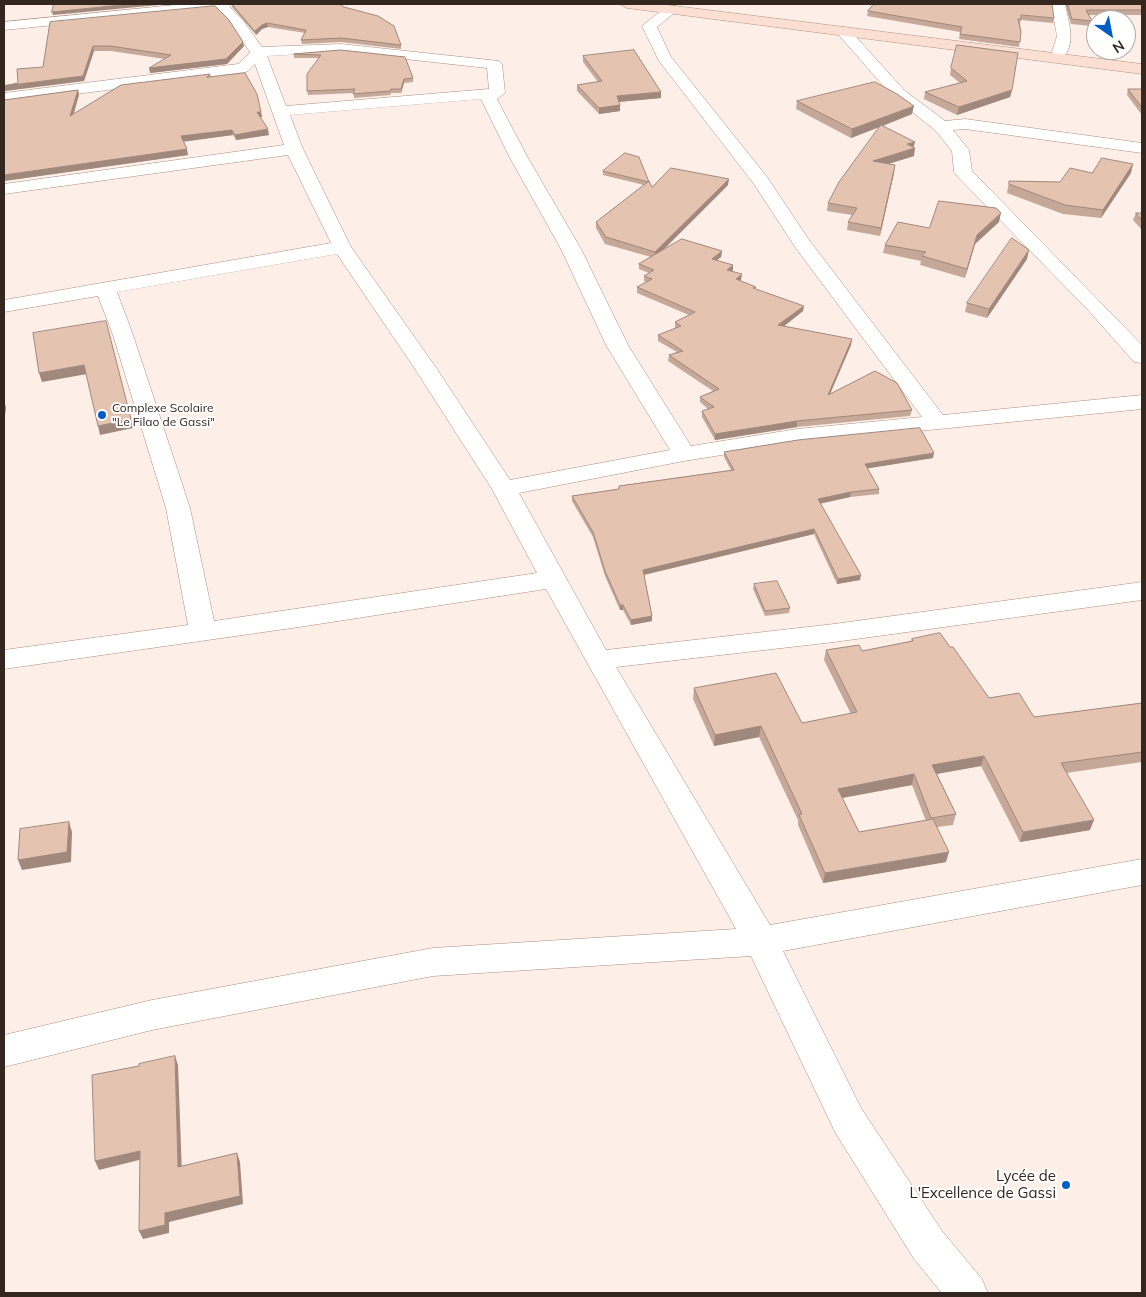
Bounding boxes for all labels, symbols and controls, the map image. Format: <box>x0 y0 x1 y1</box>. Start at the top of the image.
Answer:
north arrow <box>1086 10 1136 60</box>
text: N <box>1109 36 1128 57</box>
place label: Complexe Scolaire "Le Filao de Gassi" <box>112 401 215 429</box>
marker: Complexe Scolaire "Le Filao de Gassi" <box>96 409 108 421</box>
place label: Lycée de L'Excellence de Gassi <box>909 1167 1056 1202</box>
marker: Lycée de L'Excellence de Gassi <box>1060 1179 1072 1191</box>

